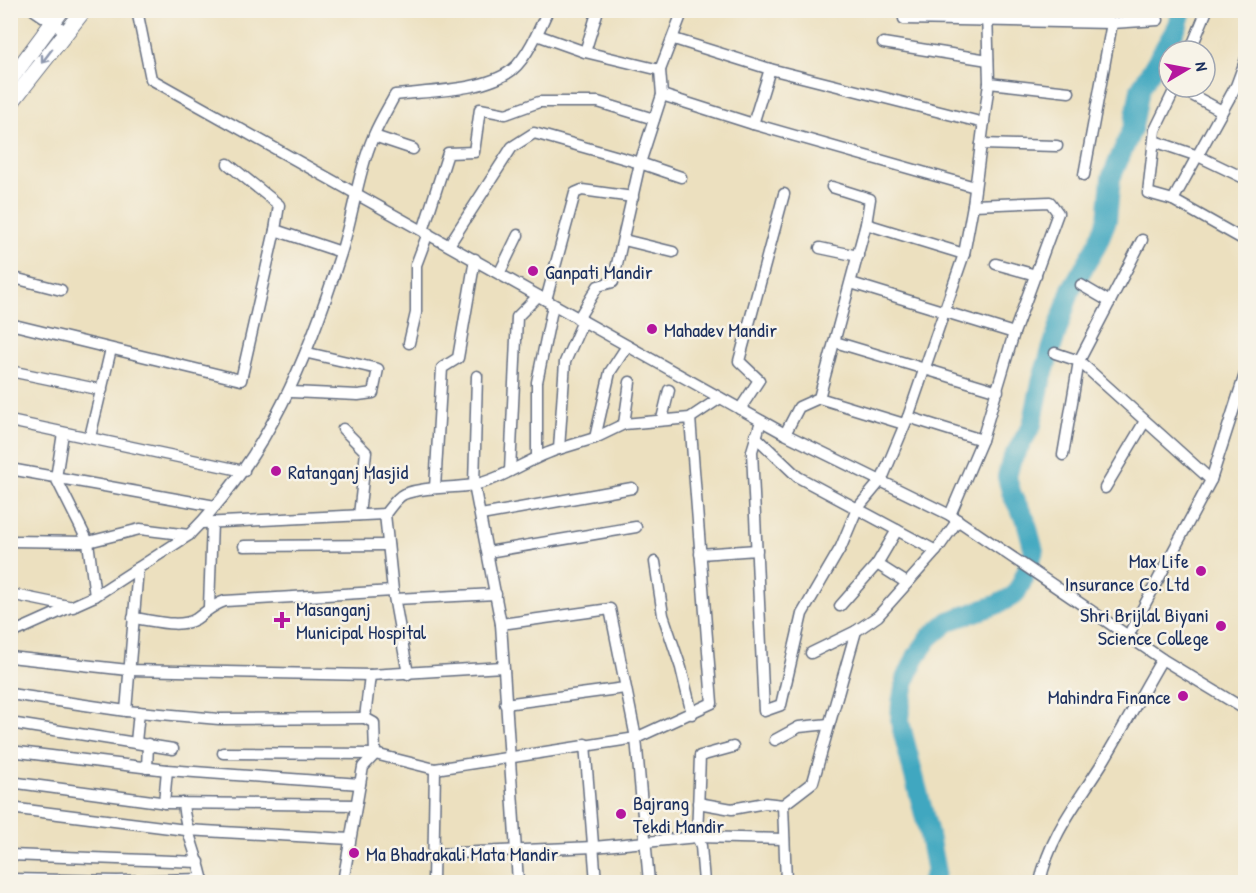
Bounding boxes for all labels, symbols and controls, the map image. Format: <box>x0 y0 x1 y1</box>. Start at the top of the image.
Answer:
north arrow <box>1157 39 1217 99</box>
one-way arrow <box>41 47 53 63</box>
text: N <box>1190 60 1213 73</box>
place label: Ganpati Mandir <box>545 258 653 285</box>
marker: Ganpati Mandir <box>526 264 540 278</box>
place label: Mahadev Mandir <box>664 316 777 343</box>
marker: Mahadev Mandir <box>645 322 659 336</box>
place label: Ratanganj Masjid <box>288 458 408 485</box>
marker: Ratanganj Masjid <box>269 464 283 478</box>
place label: Max Life Insurance Co. Ltd <box>1065 547 1189 597</box>
marker: Max Life Insurance Co. Ltd <box>1194 564 1208 578</box>
place label: Masanganj Municipal Hospital <box>296 595 427 645</box>
place label: Shri Brijlal Biyani Science College <box>1080 601 1209 651</box>
marker: Masanganj Municipal Hospital <box>273 611 291 629</box>
marker: Shri Brijlal Biyani Science College <box>1214 619 1228 633</box>
place label: Mahindra Finance <box>1048 683 1171 710</box>
marker: Mahindra Finance <box>1176 689 1190 703</box>
place label: Bajrang Tekdi Mandir <box>633 789 725 839</box>
marker: Bajrang Tekdi Mandir <box>614 807 628 821</box>
place label: Ma Bhadrakali Mata Mandir <box>366 840 559 867</box>
marker: Ma Bhadrakali Mata Mandir <box>347 846 361 860</box>

